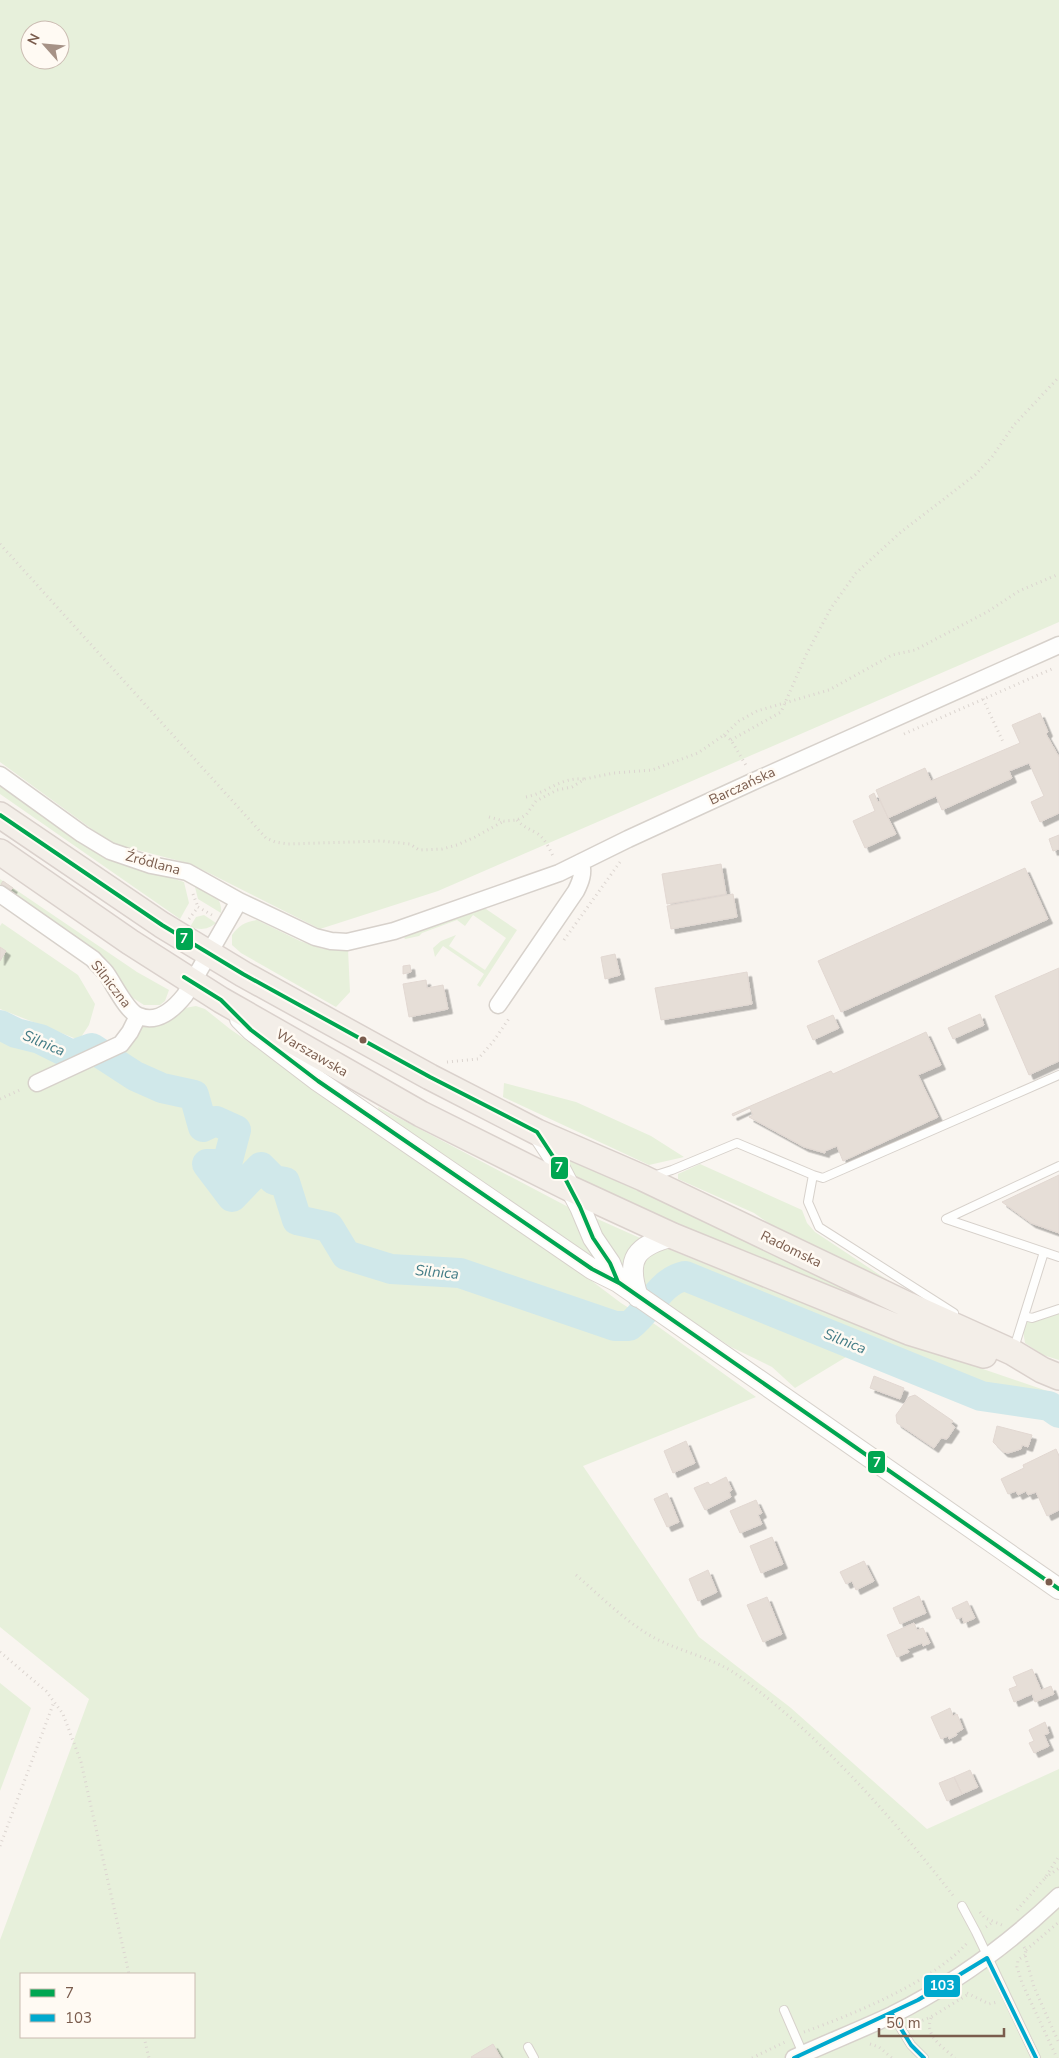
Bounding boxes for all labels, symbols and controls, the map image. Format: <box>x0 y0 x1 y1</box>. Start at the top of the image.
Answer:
north arrow <box>20 20 70 70</box>
text: N <box>23 30 45 48</box>
street label: Barczańska <box>706 762 778 810</box>
street label: Źródlana <box>123 847 183 879</box>
line badge: 7 <box>175 927 194 951</box>
text: 7 <box>180 929 188 948</box>
street label: Silniczna <box>86 956 136 1012</box>
water label: Silnica <box>20 1025 68 1061</box>
street label: Warszawska <box>273 1025 351 1081</box>
unlabelled marker <box>358 1035 368 1045</box>
line badge: 7 <box>550 1156 569 1180</box>
text: 7 <box>555 1158 563 1177</box>
street label: Radomska <box>757 1226 825 1272</box>
water label: Silnica <box>414 1260 460 1284</box>
water label: Silnica <box>821 1323 869 1359</box>
line badge: 7 <box>867 1450 886 1474</box>
text: 7 <box>873 1453 881 1472</box>
unlabelled marker <box>1044 1577 1054 1587</box>
legend <box>20 1973 195 2038</box>
line badge: 103 <box>923 1974 961 1998</box>
text: 103 <box>929 1976 955 1995</box>
text: 7 <box>65 1983 74 2003</box>
scale bar <box>879 2006 1004 2038</box>
text: 103 <box>65 2008 92 2028</box>
text: 50 m <box>886 2013 921 2033</box>

